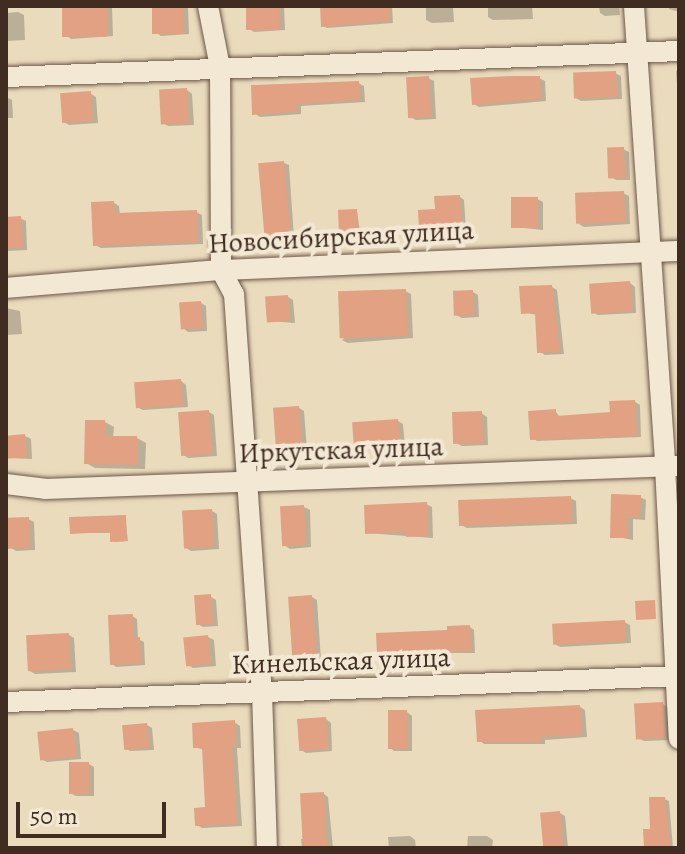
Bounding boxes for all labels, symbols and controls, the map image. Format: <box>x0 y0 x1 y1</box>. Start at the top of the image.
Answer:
street label: Новосибирская улица <box>207 213 475 261</box>
street label: Иркутская улица <box>238 430 444 470</box>
street label: Кинельская улица <box>231 640 451 682</box>
scale bar <box>20 786 170 836</box>
text: 50 m <box>30 800 78 832</box>

